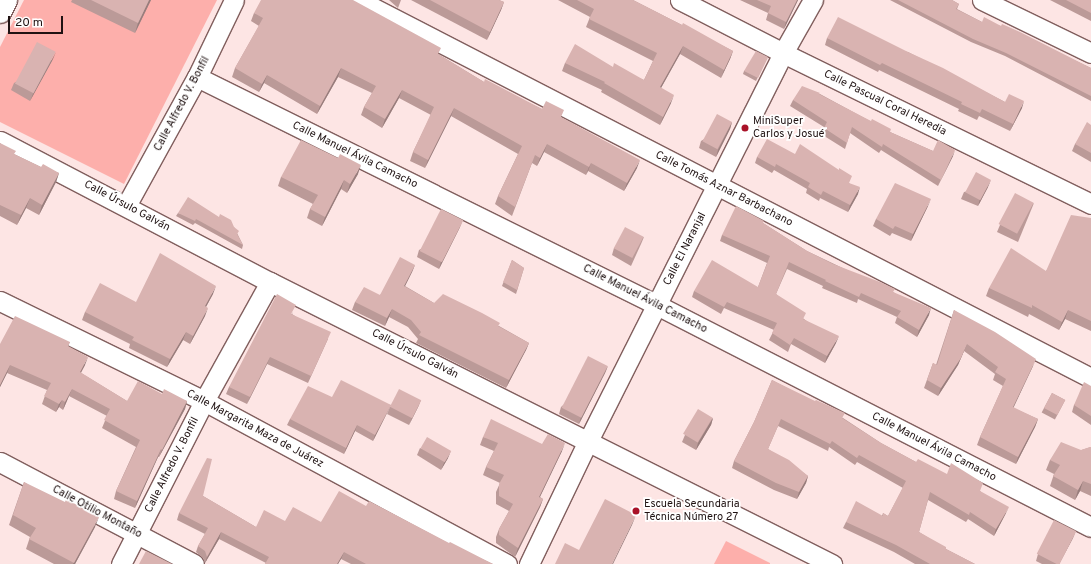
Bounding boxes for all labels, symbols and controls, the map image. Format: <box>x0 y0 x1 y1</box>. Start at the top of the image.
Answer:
scale bar <box>10 8 65 34</box>
text: 20 m <box>15 15 43 31</box>
street label: Calle Alfredo V. Bonfil <box>151 54 213 154</box>
street label: Calle Pascual Coral Heredia <box>822 68 948 138</box>
place label: MiniSuper Carlos y Josué <box>753 115 824 141</box>
street label: Calle Manuel Ávila Camacho <box>290 119 420 191</box>
marker: MiniSuper Carlos y Josué <box>740 123 750 133</box>
street label: Calle Tomás Aznar Barbachano <box>653 148 795 230</box>
street label: Calle Úrsulo Galván <box>82 178 172 234</box>
street label: Calle El Naranjal <box>661 210 709 288</box>
street label: Calle Manuel Ávila Camacho <box>580 262 710 336</box>
street label: Calle Úrsulo Galván <box>369 326 461 382</box>
street label: Calle Margarita Maza de Juárez <box>184 387 326 471</box>
street label: Calle Manuel Ávila Camacho <box>869 410 999 484</box>
street label: Calle Alfredo V. Bonfil <box>142 415 202 515</box>
street label: Calle Otilio Montaño <box>50 483 144 541</box>
place label: Escuela Secundaria Técnica Número 27 <box>644 498 740 524</box>
marker: Escuela Secundaria Técnica Número 27 <box>631 506 641 516</box>

